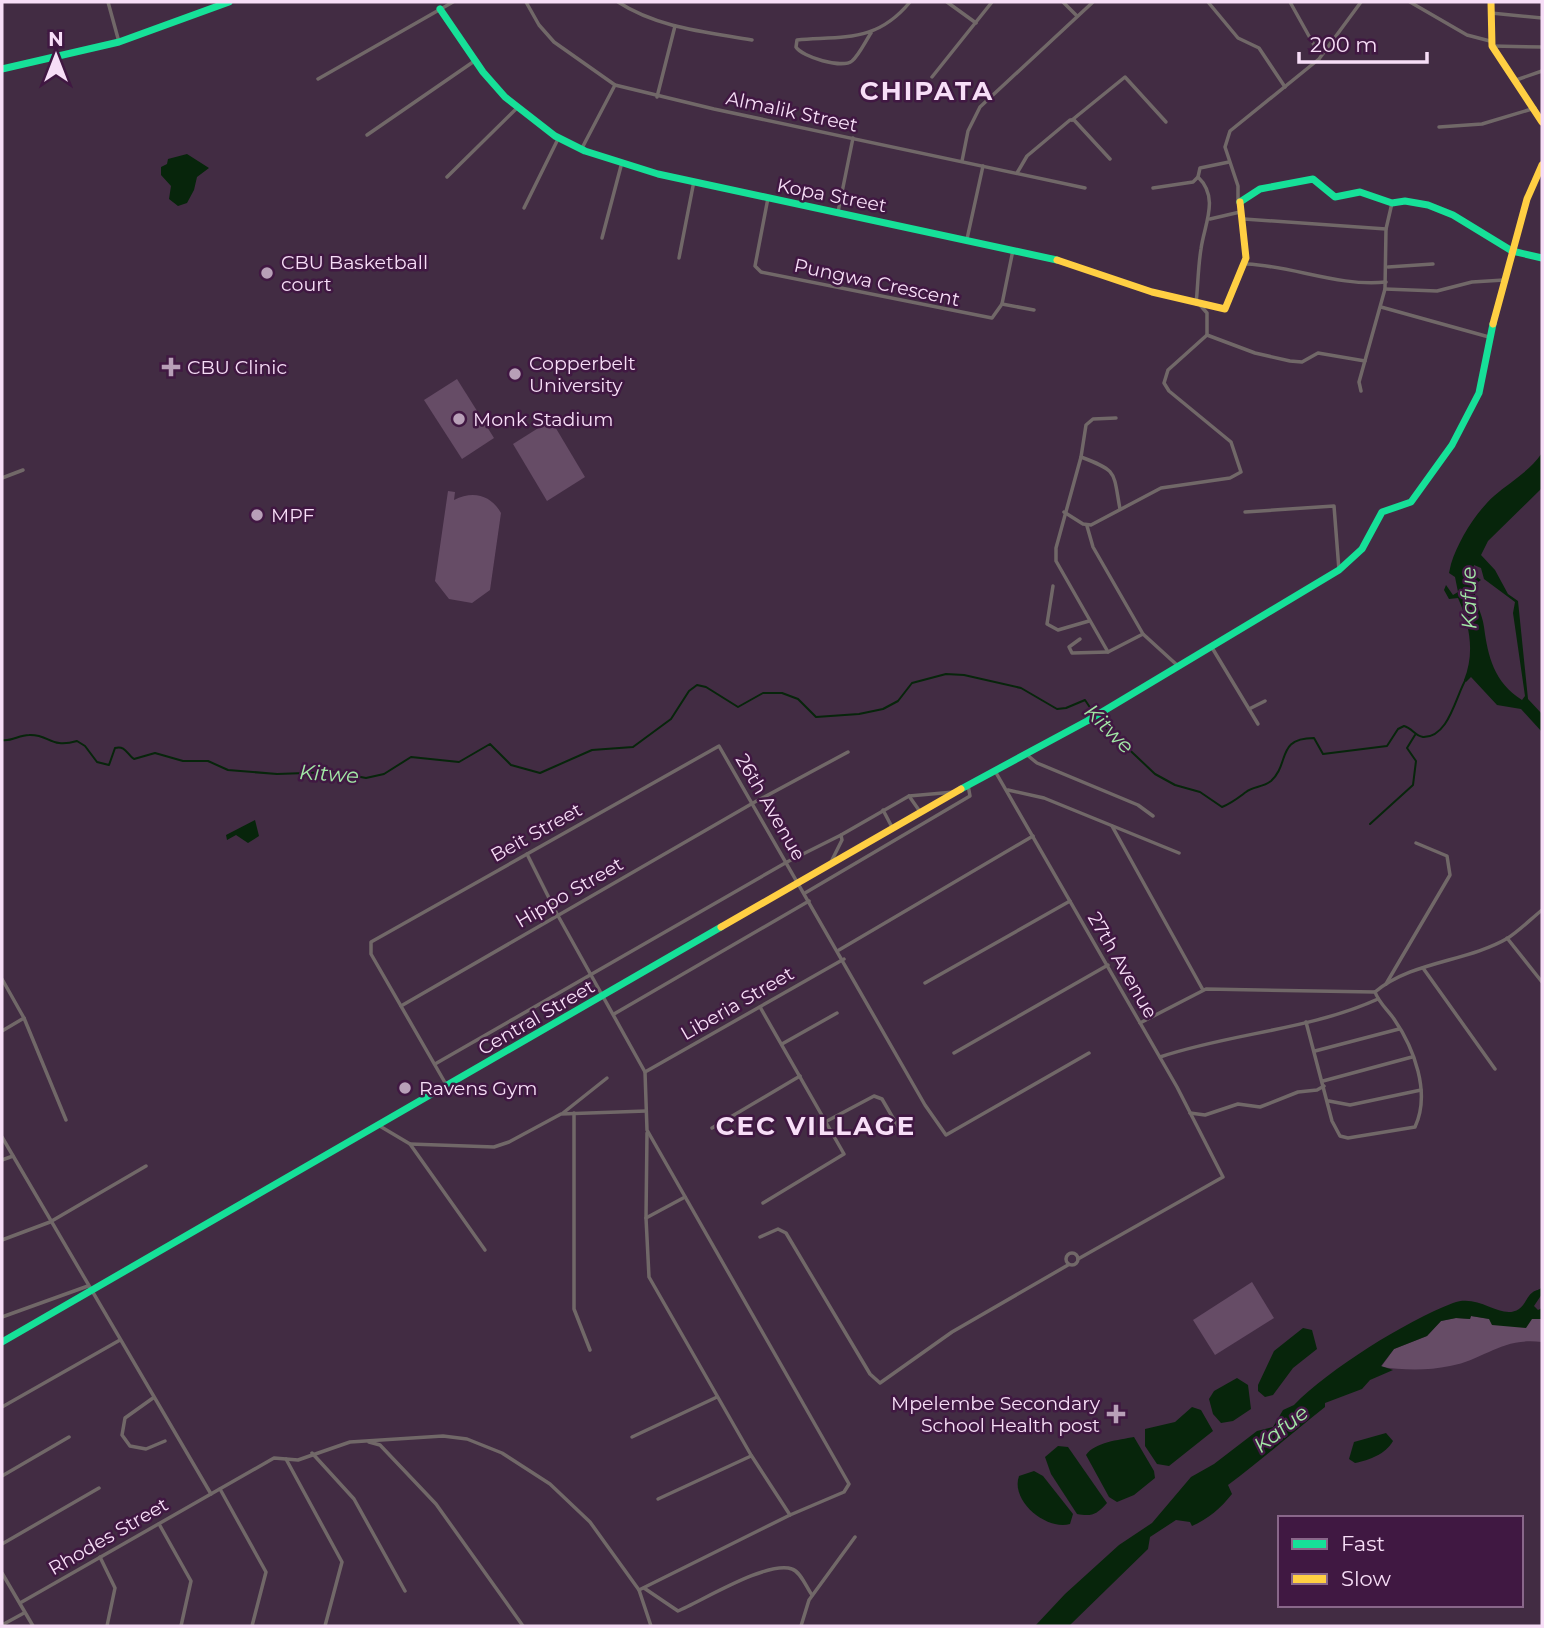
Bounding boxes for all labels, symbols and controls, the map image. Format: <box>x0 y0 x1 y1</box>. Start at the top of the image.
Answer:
north arrow <box>21 21 91 91</box>
scale bar <box>1299 21 1427 65</box>
text: N <box>48 28 64 51</box>
text: 200 m <box>1310 32 1377 57</box>
district label: CHIPATA <box>860 75 994 107</box>
street label: Almalik Street <box>724 86 860 137</box>
street label: Kopa Street <box>775 174 889 217</box>
place label: CBU Basketball court <box>281 251 428 296</box>
street label: Pungwa Crescent <box>792 254 962 311</box>
marker: CBU Basketball court <box>259 265 275 281</box>
place label: Copperbelt University <box>529 352 636 397</box>
place label: CBU Clinic <box>187 356 287 379</box>
marker: CBU Clinic <box>161 357 181 377</box>
marker: Copperbelt University <box>507 366 523 382</box>
place label: Monk Stadium <box>473 408 613 431</box>
marker: Monk Stadium <box>451 411 467 427</box>
place label: MPF <box>271 504 315 527</box>
marker: MPF <box>249 507 265 523</box>
water label: Kafue <box>1455 566 1482 630</box>
water label: Kitwe <box>1079 699 1139 759</box>
street label: 26th Avenue <box>731 750 810 865</box>
water label: Kitwe <box>298 759 360 788</box>
street label: Beit Street <box>487 798 586 867</box>
street label: Hippo Street <box>511 852 627 933</box>
street label: 27th Avenue <box>1083 908 1162 1022</box>
street label: Liberia Street <box>677 962 798 1045</box>
street label: Central Street <box>474 975 599 1060</box>
place label: Ravens Gym <box>419 1077 537 1100</box>
marker: Ravens Gym <box>397 1080 413 1096</box>
district label: CEC VILLAGE <box>716 1110 916 1142</box>
place label: Mpelembe Secondary School Health post <box>891 1392 1101 1437</box>
water label: Kafue <box>1248 1399 1313 1458</box>
marker: Mpelembe Secondary School Health post <box>1106 1404 1126 1424</box>
street label: Rhodes Street <box>44 1493 173 1580</box>
legend <box>1278 1516 1523 1607</box>
text: Fast <box>1341 1531 1385 1556</box>
text: Slow <box>1341 1566 1391 1591</box>

